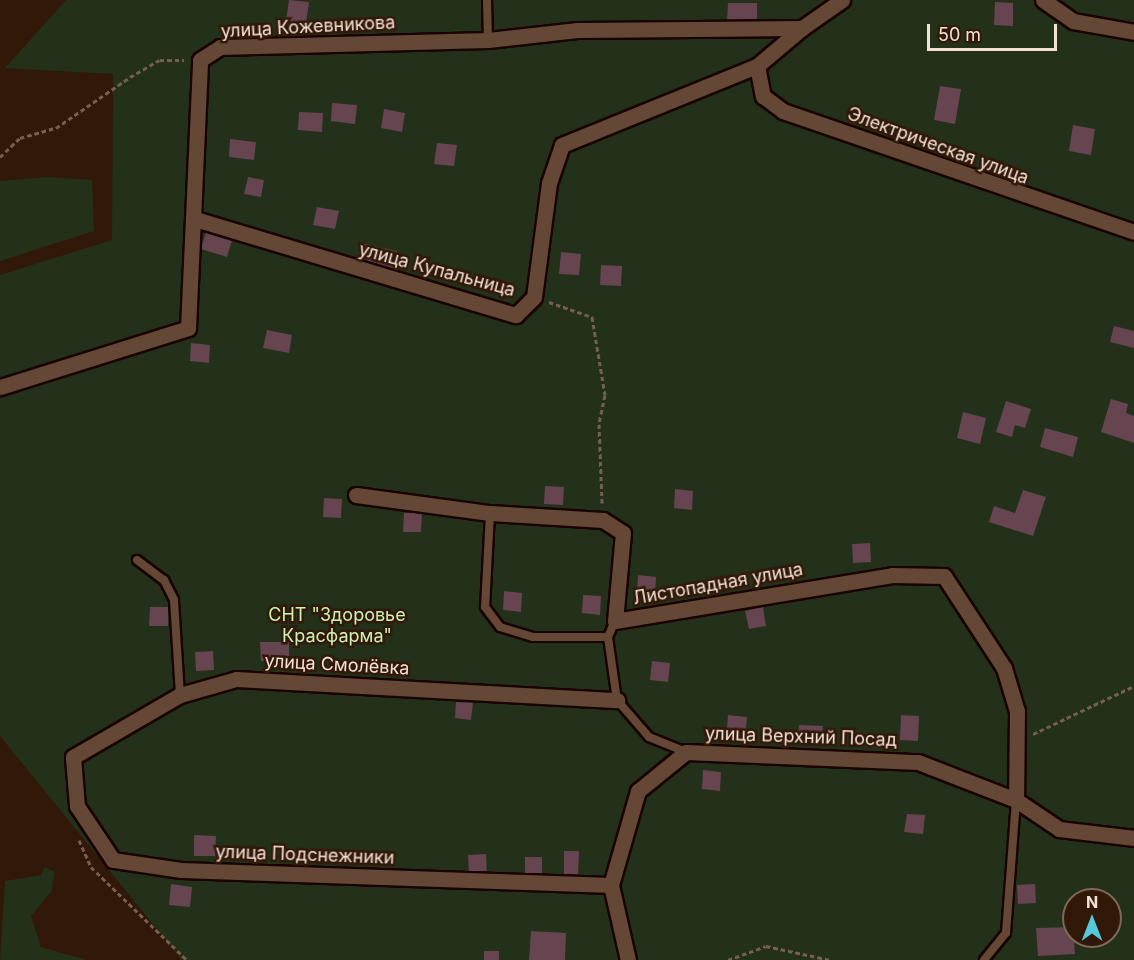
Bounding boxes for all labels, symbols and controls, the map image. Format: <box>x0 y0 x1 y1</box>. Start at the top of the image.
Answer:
street label: улица Кожевникова <box>220 12 396 42</box>
scale bar <box>930 12 1060 50</box>
text: 50 m <box>938 24 981 45</box>
street label: Электрическая улица <box>844 103 1032 189</box>
street label: улица Купальница <box>356 239 518 301</box>
street label: Листопадная улица <box>631 558 805 610</box>
park label: СНТ "Здоровье Красфарма" <box>268 605 406 648</box>
street label: улица Смолёвка <box>264 650 410 680</box>
street label: улица Верхний Посад <box>705 723 897 751</box>
street label: улица Подснежники <box>215 841 395 869</box>
north arrow <box>1062 888 1122 948</box>
text: N <box>1086 892 1098 912</box>

